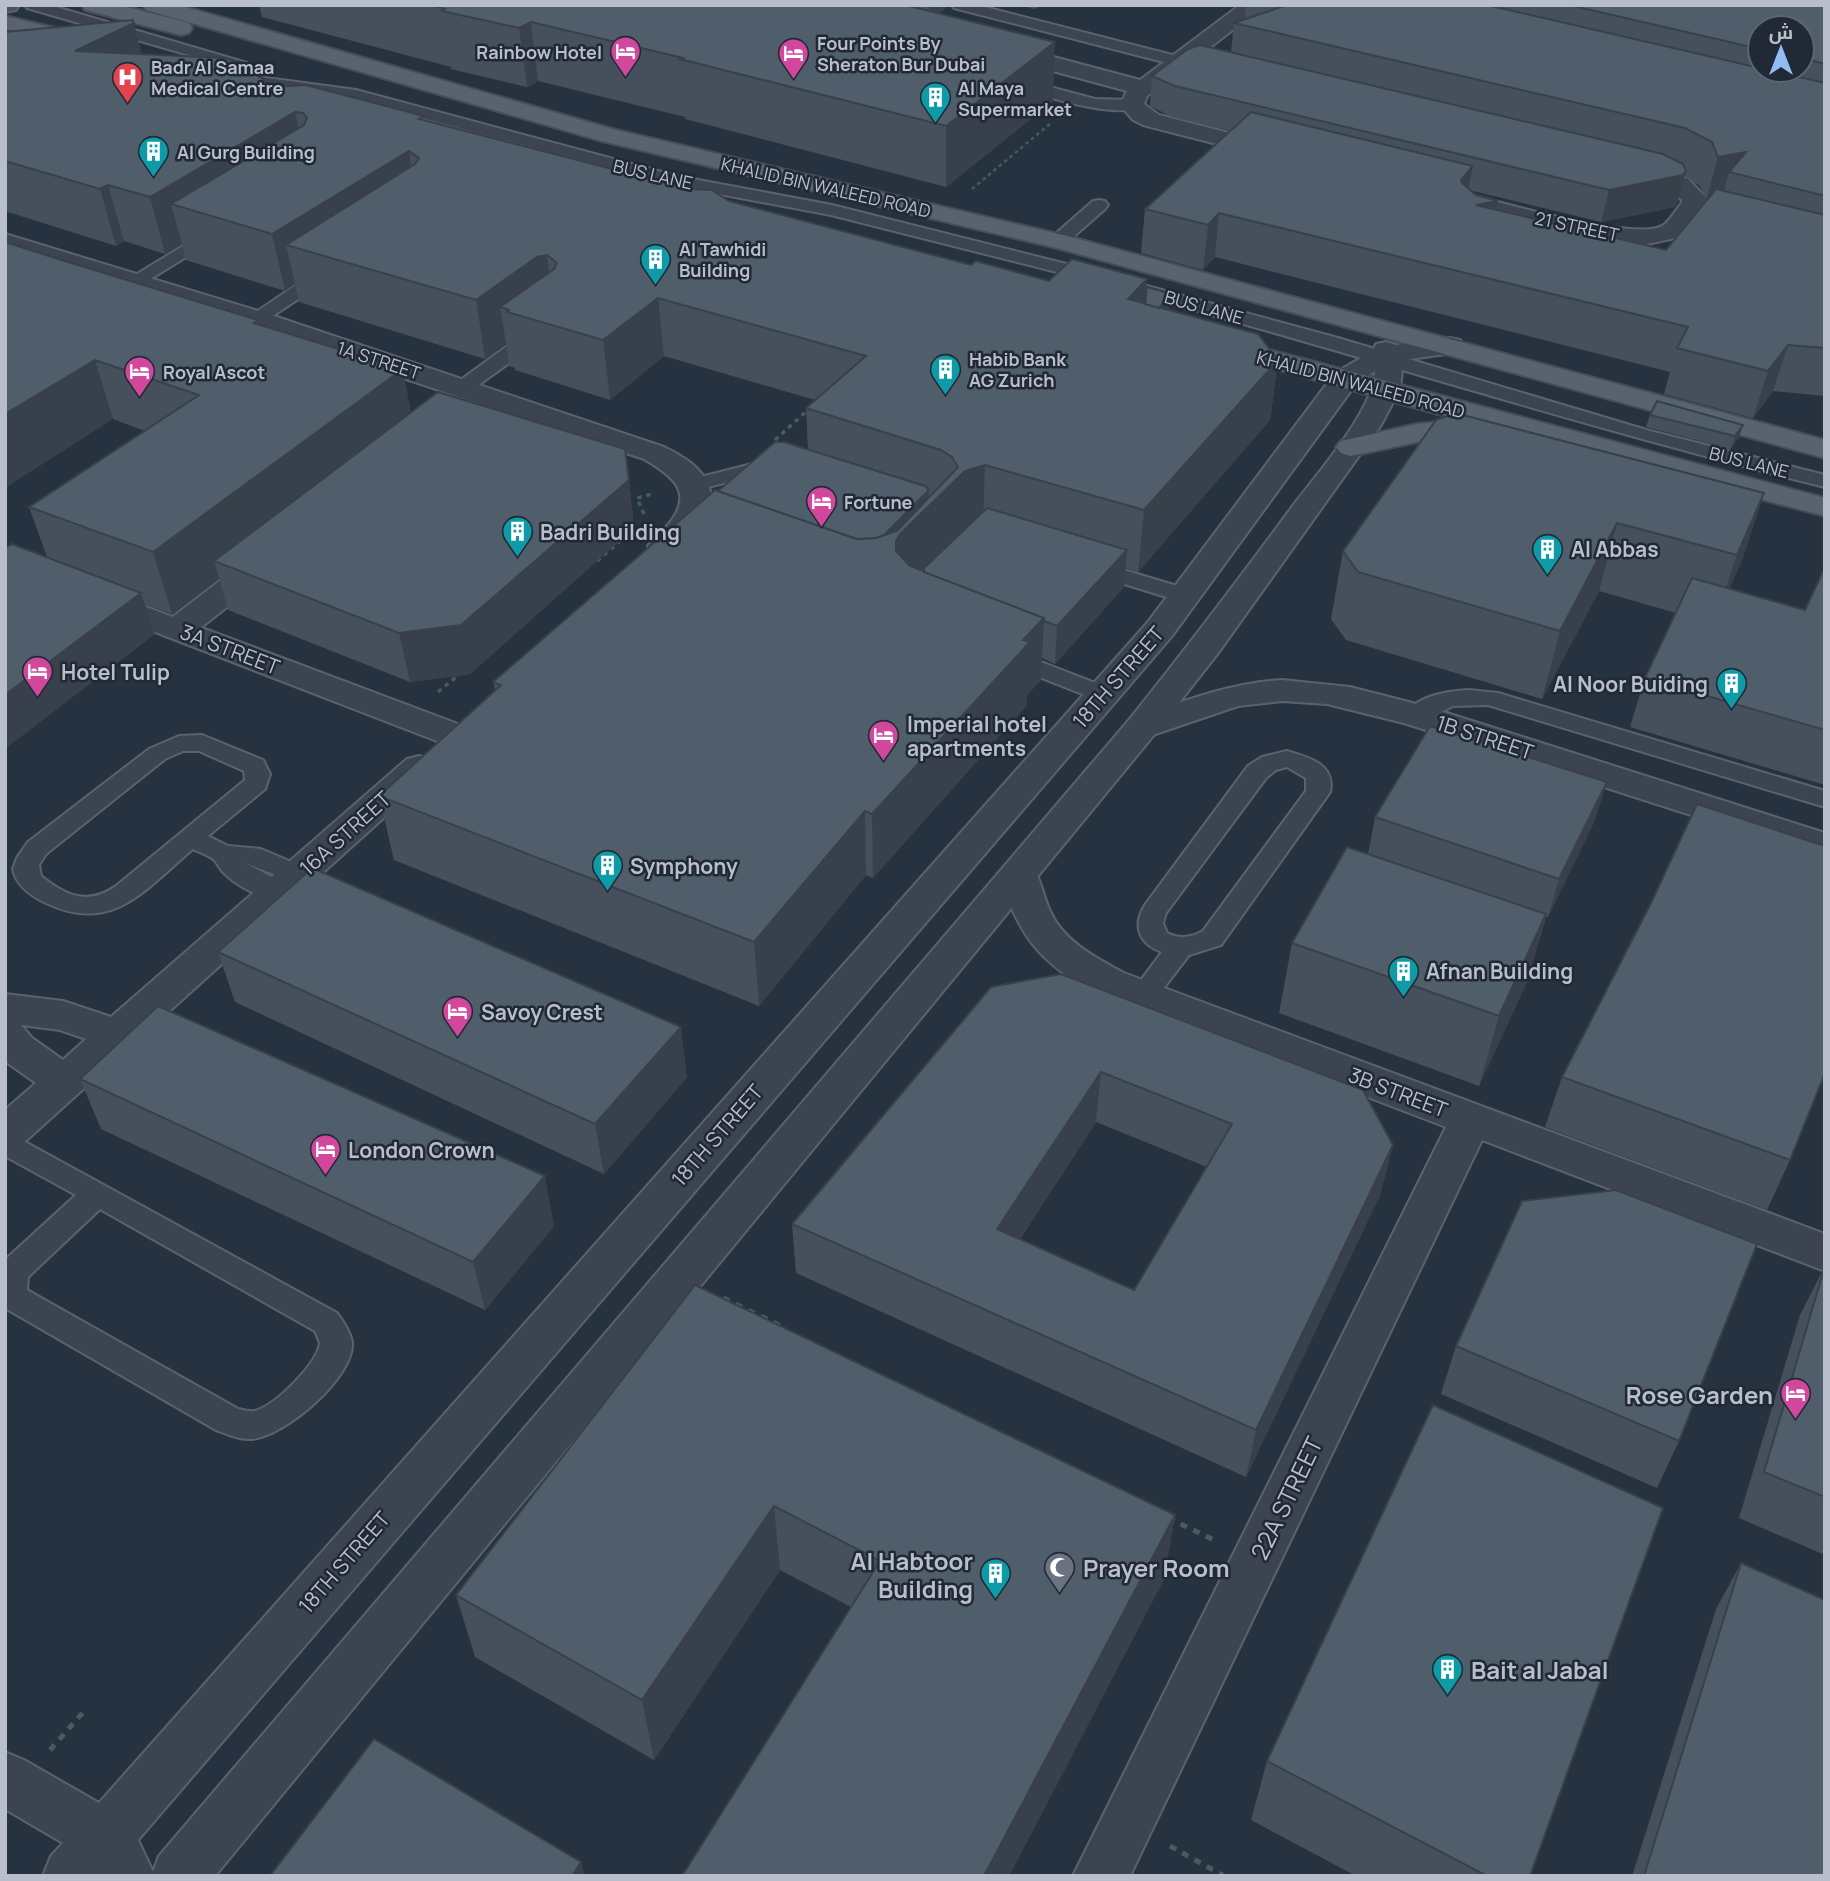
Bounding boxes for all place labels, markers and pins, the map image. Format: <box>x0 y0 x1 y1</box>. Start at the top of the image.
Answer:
place label: Four Points By Sheraton Bur Dubai <box>817 31 985 76</box>
hotel icon: Rainbow Hotel <box>608 35 642 79</box>
hotel icon: Four Points By Sheraton Bur Dubai <box>777 36 811 80</box>
place label: Rainbow Hotel <box>476 40 602 64</box>
place label: Badr Al Samaa Medical Centre <box>151 55 284 100</box>
hospital icon: Badr Al Samaa Medical Centre <box>111 60 145 104</box>
place label: Al Maya Supermarket <box>958 76 1072 121</box>
building icon: Al Maya Supermarket <box>918 81 952 125</box>
building icon: Al Gurg Building <box>137 135 171 179</box>
place label: Al Gurg Building <box>177 140 315 164</box>
place label: Al Tawhidi Building <box>679 237 766 282</box>
building icon: Al Tawhidi Building <box>639 242 673 286</box>
place label: Habib Bank AG Zurich <box>969 347 1067 392</box>
building icon: Habib Bank AG Zurich <box>929 352 963 396</box>
hotel icon: Royal Ascot <box>123 355 157 399</box>
place label: Royal Ascot <box>163 360 265 384</box>
hotel icon: Fortune <box>804 485 838 529</box>
place label: Fortune <box>844 490 913 514</box>
building icon: Badri Building <box>500 515 534 559</box>
place label: Badri Building <box>540 518 680 546</box>
building icon: Al Abbas <box>1531 532 1565 576</box>
place label: Al Abbas <box>1571 535 1659 563</box>
hotel icon: Hotel Tulip <box>21 655 55 699</box>
place label: Hotel Tulip <box>61 658 170 686</box>
building icon: Al Noor Buiding <box>1714 667 1748 711</box>
place label: Al Noor Buiding <box>1553 670 1708 698</box>
place label: Imperial hotel apartments <box>907 710 1047 762</box>
hotel icon: Imperial hotel apartments <box>867 719 901 763</box>
building icon: Symphony <box>590 849 624 893</box>
place label: Symphony <box>630 852 738 880</box>
building icon: Afnan Building <box>1386 954 1420 998</box>
place label: Afnan Building <box>1426 957 1573 985</box>
hotel icon: Savoy Crest <box>441 995 475 1039</box>
place label: Savoy Crest <box>481 998 603 1026</box>
hotel icon: London Crown <box>308 1133 342 1177</box>
place label: London Crown <box>348 1136 495 1164</box>
hotel icon: Rose Garden <box>1779 1377 1813 1421</box>
place label: Rose Garden <box>1626 1378 1773 1411</box>
place label: Al Habtoor Building <box>850 1544 973 1605</box>
mosque icon: Prayer Room <box>1043 1550 1077 1594</box>
place label: Prayer Room <box>1083 1551 1230 1584</box>
building icon: Al Habtoor Building <box>979 1557 1013 1601</box>
building icon: Bait al Jabal <box>1431 1652 1465 1696</box>
place label: Bait al Jabal <box>1471 1653 1608 1686</box>

